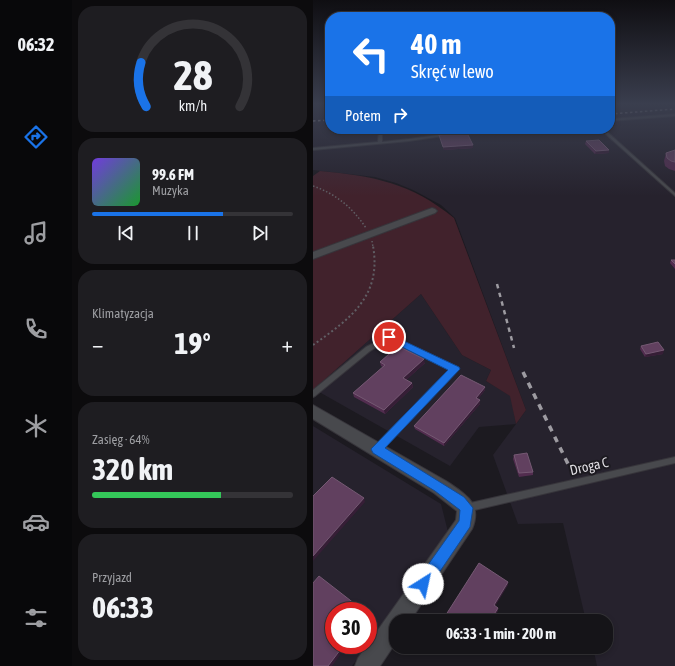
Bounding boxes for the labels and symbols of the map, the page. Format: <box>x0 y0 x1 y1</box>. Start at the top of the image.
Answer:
pin <box>372 320 406 354</box>
street label: Droga C <box>568 454 610 478</box>
position arrow <box>402 563 444 605</box>
speed limit sign: 30 <box>325 602 377 654</box>

